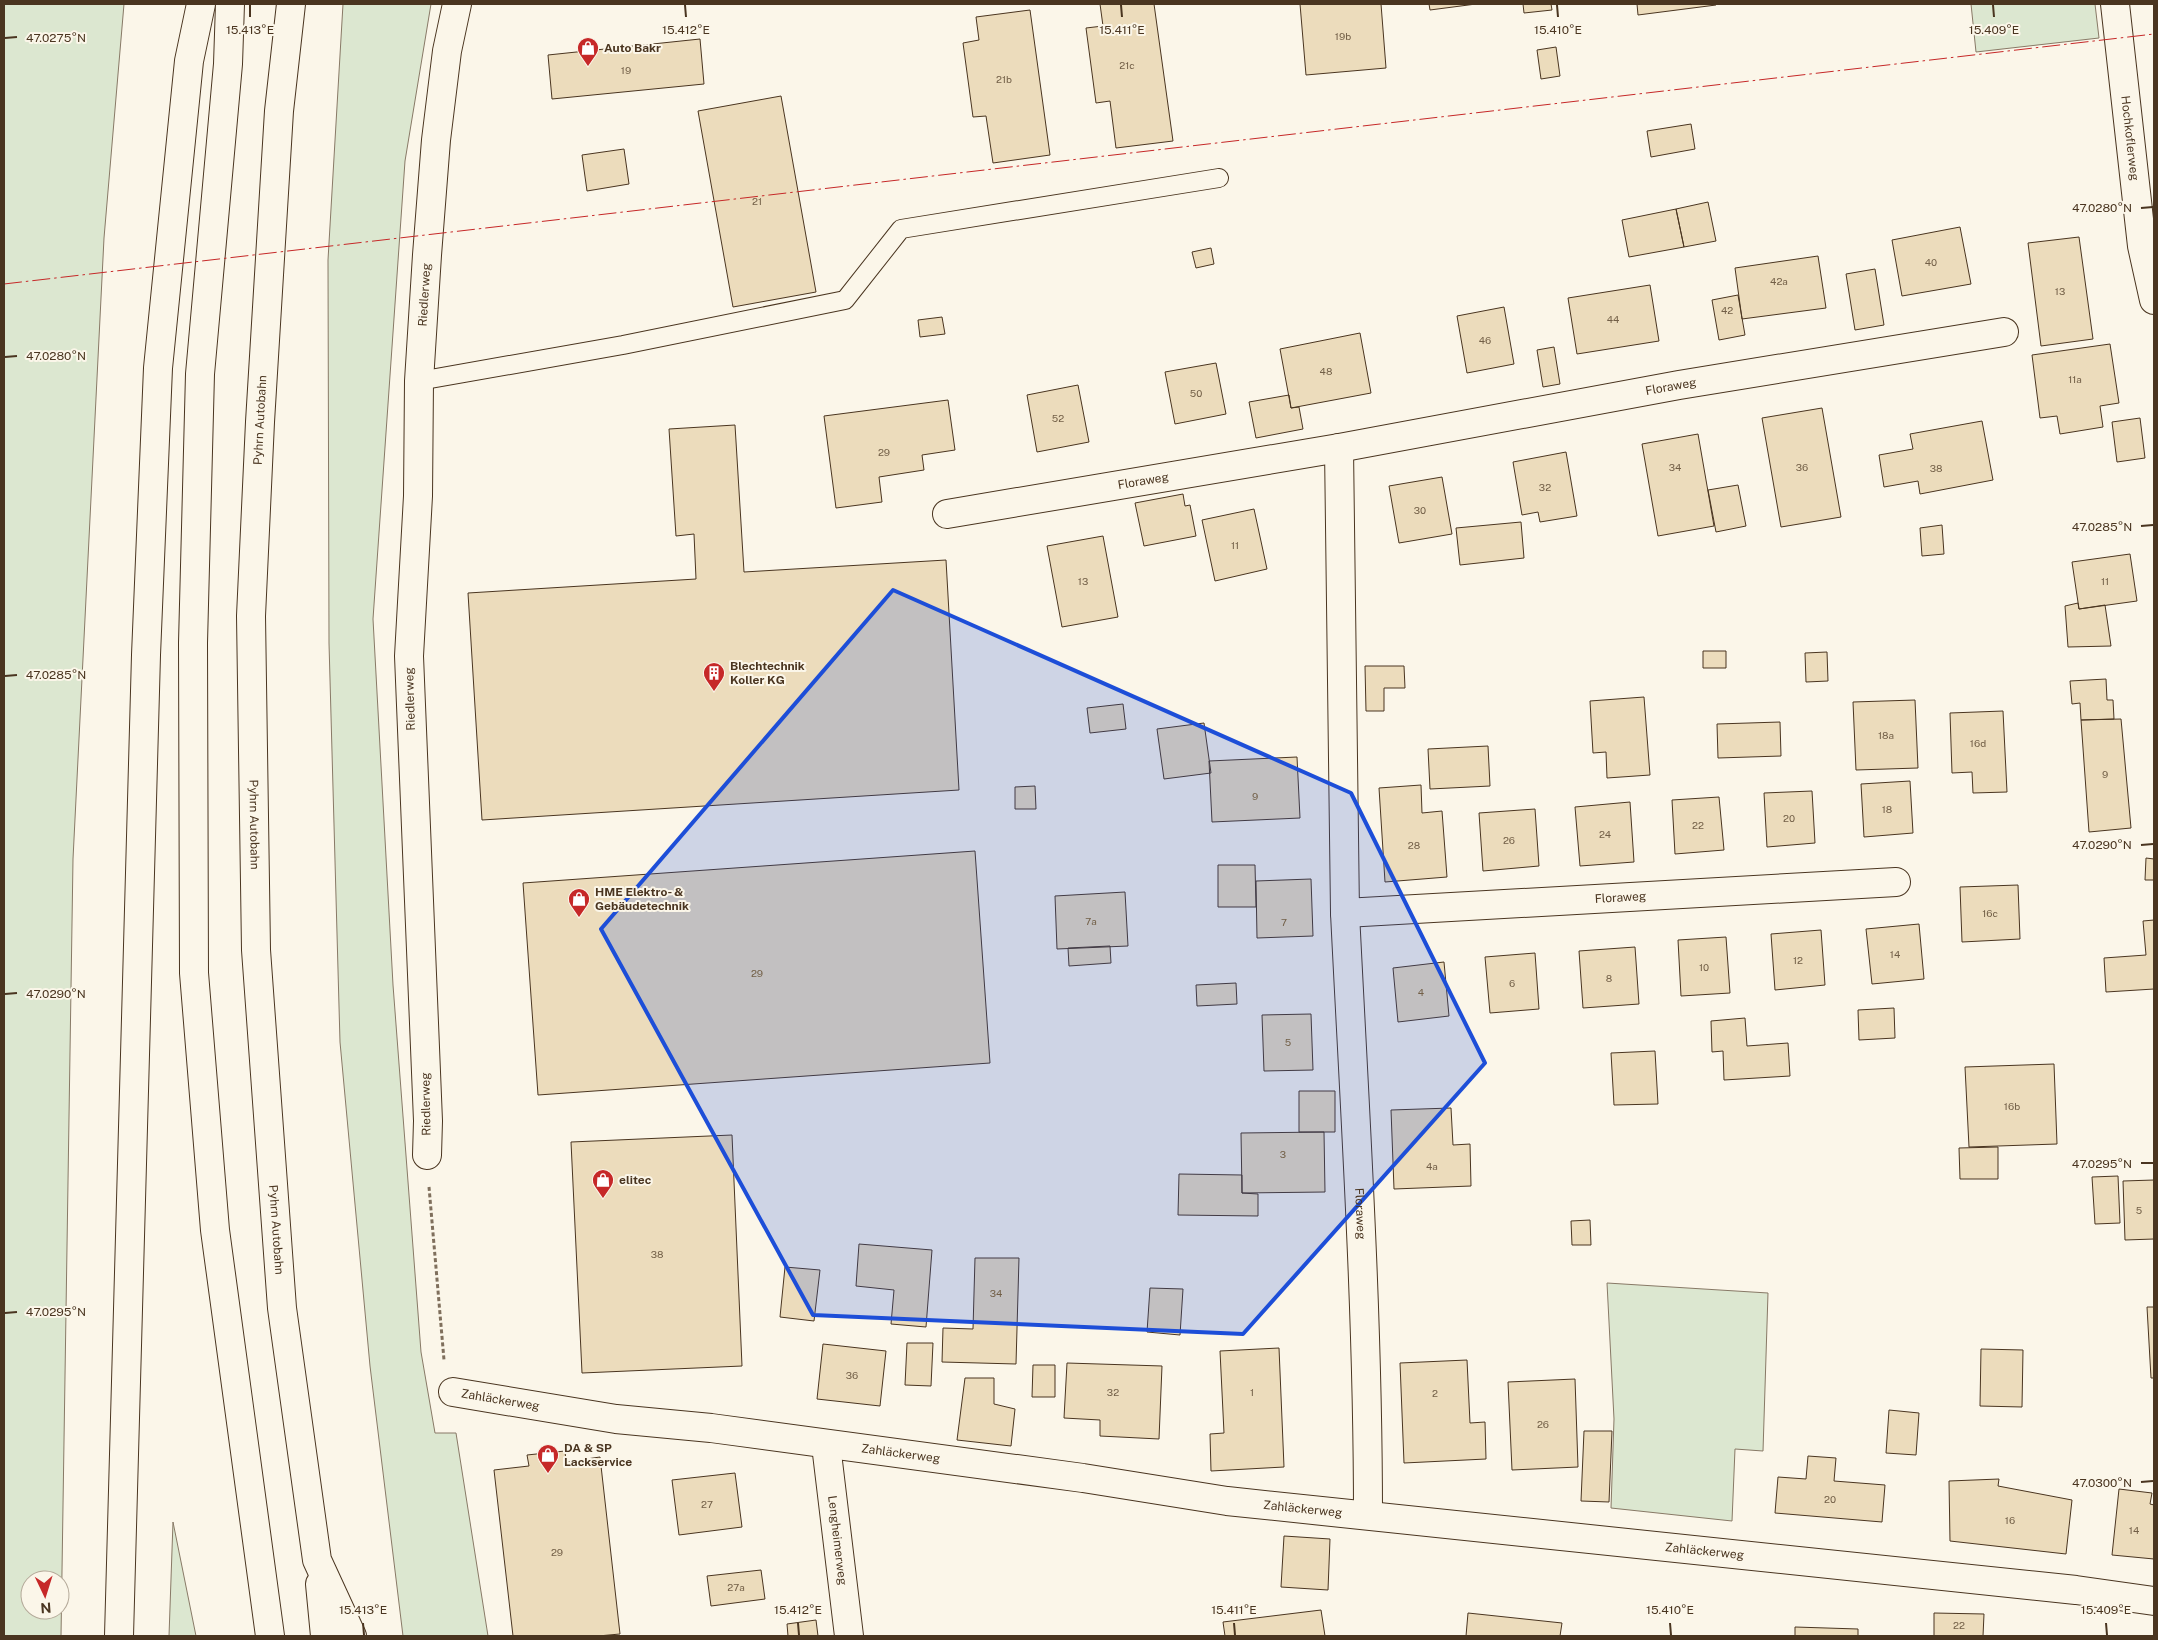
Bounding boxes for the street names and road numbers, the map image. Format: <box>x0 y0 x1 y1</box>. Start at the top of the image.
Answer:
street label: Hochkoflerweg <box>2118 95 2142 181</box>
street label: Riedlerweg <box>415 263 433 327</box>
street label: Pyhrn Autobahn <box>251 375 269 465</box>
street label: Floraweg <box>1644 375 1697 398</box>
street label: Floraweg <box>1117 470 1170 492</box>
street label: Riedlerweg <box>402 667 418 731</box>
street label: Pyhrn Autobahn <box>246 779 262 870</box>
street label: Floraweg <box>1594 889 1647 906</box>
street label: Riedlerweg <box>418 1072 434 1136</box>
street label: Pyhrn Autobahn <box>266 1184 287 1275</box>
street label: Floraweg <box>1352 1187 1368 1240</box>
street label: Zahläckerweg <box>460 1386 541 1413</box>
street label: Zahläckerweg <box>860 1441 941 1466</box>
street label: Lengheimerweg <box>825 1495 850 1586</box>
street label: Zahläckerweg <box>1262 1498 1343 1520</box>
street label: Zahläckerweg <box>1664 1540 1745 1562</box>

